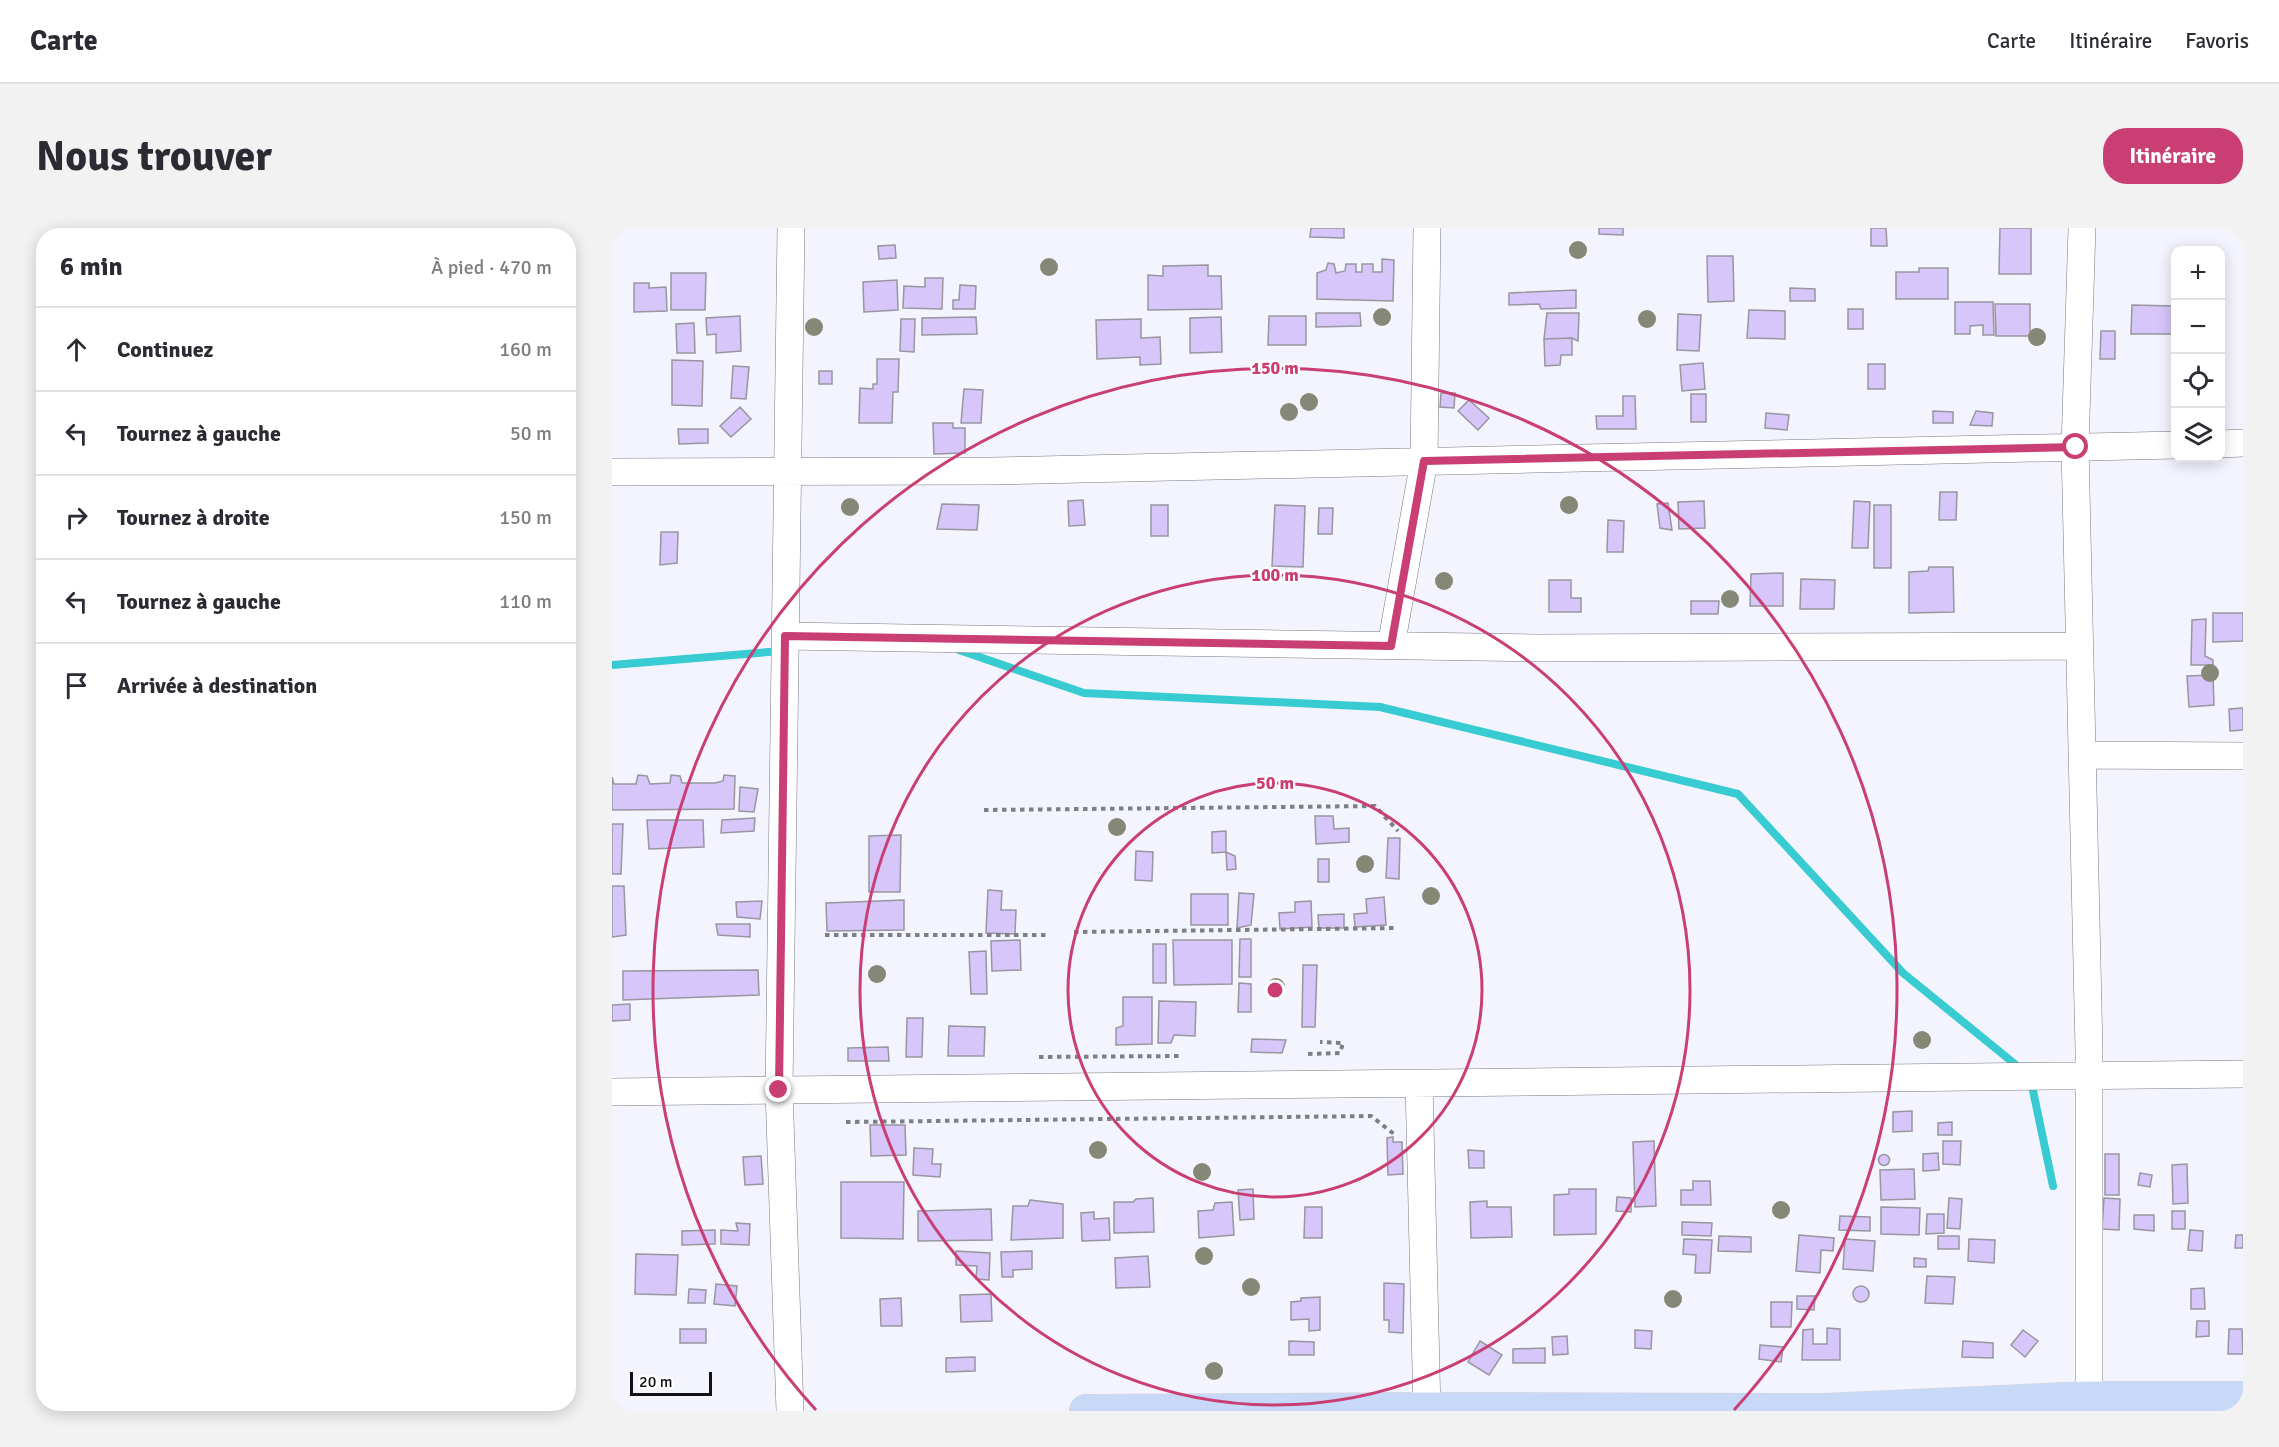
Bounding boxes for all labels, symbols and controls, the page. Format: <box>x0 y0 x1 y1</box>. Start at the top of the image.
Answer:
text: Carte <box>30 24 98 58</box>
text: Carte <box>1987 28 2036 54</box>
text: Itinéraire <box>2069 28 2152 54</box>
text: Favoris <box>2185 28 2249 54</box>
button: Itinéraire <box>2103 128 2243 184</box>
text: Nous trouver <box>36 131 272 182</box>
map controls <box>2171 246 2225 462</box>
button: + <box>2171 246 2225 300</box>
text: 6 min <box>60 251 123 283</box>
text: À pied · 470 m <box>431 255 552 280</box>
button: − <box>2171 300 2225 354</box>
icon: ahead <box>60 333 93 366</box>
text: Continuez <box>117 336 213 363</box>
text: 160 m <box>499 337 552 362</box>
button: locate <box>2171 354 2225 408</box>
text: 150 m <box>1251 357 1299 379</box>
button: layers <box>2171 408 2225 462</box>
icon: left <box>60 417 93 450</box>
text: Tournez à gauche <box>117 420 281 447</box>
text: 50 m <box>510 421 552 446</box>
route start <box>2062 433 2088 459</box>
icon: right <box>60 501 93 534</box>
text: Tournez à droite <box>117 504 270 531</box>
text: 150 m <box>499 505 552 530</box>
text: 100 m <box>1251 564 1299 586</box>
icon: left <box>60 585 93 618</box>
text: Tournez à gauche <box>117 588 281 615</box>
text: 110 m <box>499 589 552 614</box>
icon: arrive <box>60 669 93 702</box>
text: Arrivée à destination <box>117 672 317 699</box>
text: 50 m <box>1256 772 1294 794</box>
centre of rings <box>1265 980 1285 1000</box>
route end <box>765 1076 791 1102</box>
scale bar <box>630 1369 712 1396</box>
text: 20 m <box>639 1372 673 1392</box>

